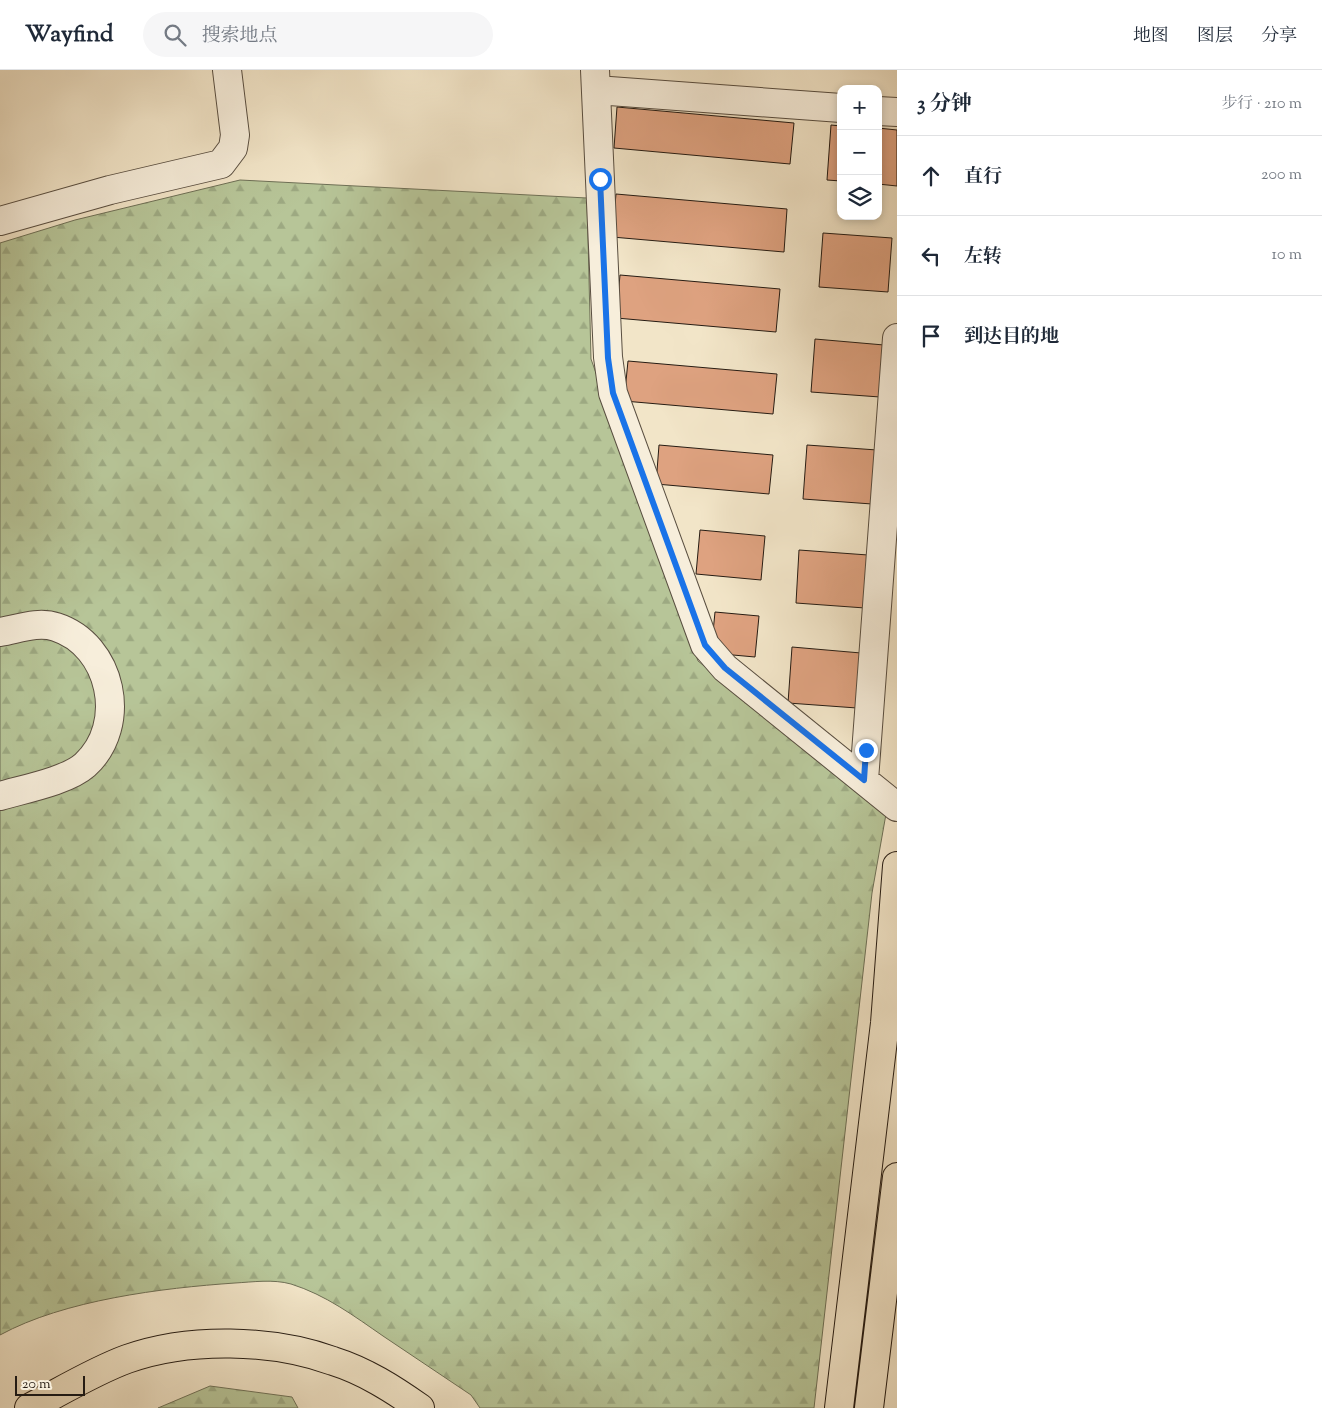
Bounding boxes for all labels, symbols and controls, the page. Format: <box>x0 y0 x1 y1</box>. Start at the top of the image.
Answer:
search box <box>143 12 493 57</box>
text: Wayfind <box>25 18 113 52</box>
icon: search <box>161 21 189 49</box>
text: 搜索地点 <box>201 23 277 50</box>
text: 地图 <box>1133 24 1169 50</box>
text: 图层 <box>1197 24 1233 50</box>
text: 分享 <box>1261 24 1297 50</box>
map controls <box>837 85 882 220</box>
button: + <box>837 85 882 130</box>
text: 3 分钟 <box>917 90 972 120</box>
text: 步行 · 210 m <box>1221 93 1302 116</box>
button: − <box>837 130 882 175</box>
icon: ahead <box>917 162 945 190</box>
text: 直行 <box>964 164 1002 191</box>
text: 200 m <box>1261 164 1302 187</box>
route start <box>589 168 612 191</box>
button: layers <box>837 175 882 220</box>
icon: left <box>917 242 945 270</box>
text: 左转 <box>964 244 1002 271</box>
text: 10 m <box>1272 244 1302 267</box>
icon: arrive <box>917 322 945 350</box>
text: 到达目的地 <box>964 324 1059 351</box>
route end <box>855 739 878 762</box>
scale bar <box>15 1373 85 1396</box>
text: 20 m <box>22 1375 51 1395</box>

